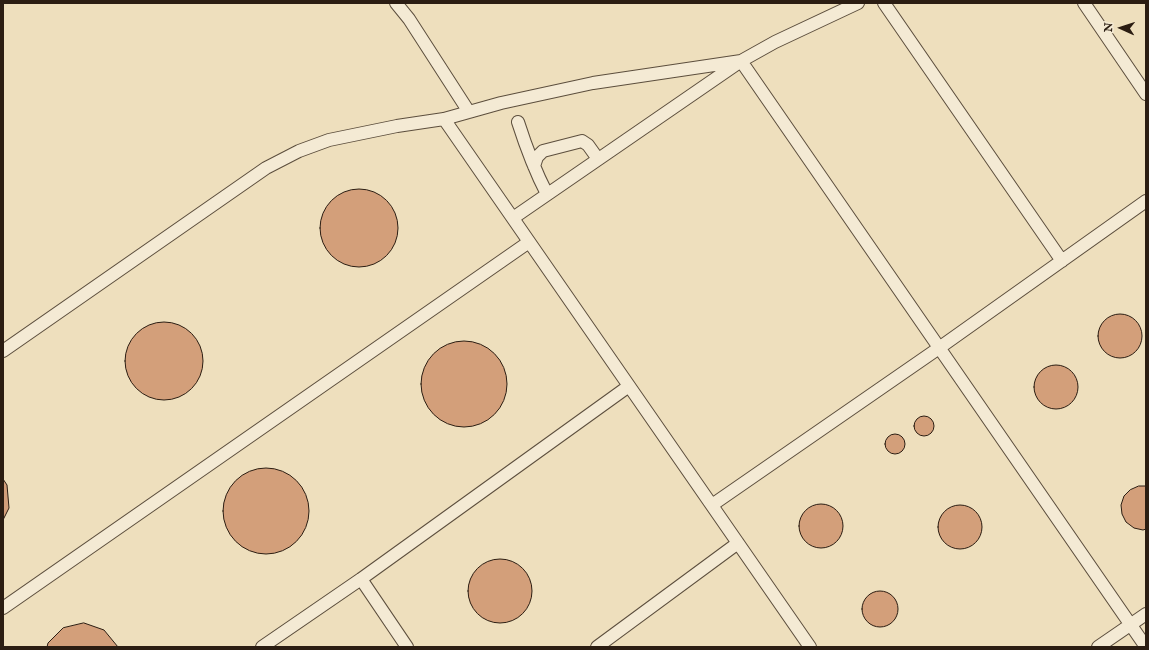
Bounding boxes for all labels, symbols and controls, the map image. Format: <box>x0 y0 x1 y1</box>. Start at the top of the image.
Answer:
north arrow <box>1101 8 1141 48</box>
text: N <box>1102 22 1116 32</box>

